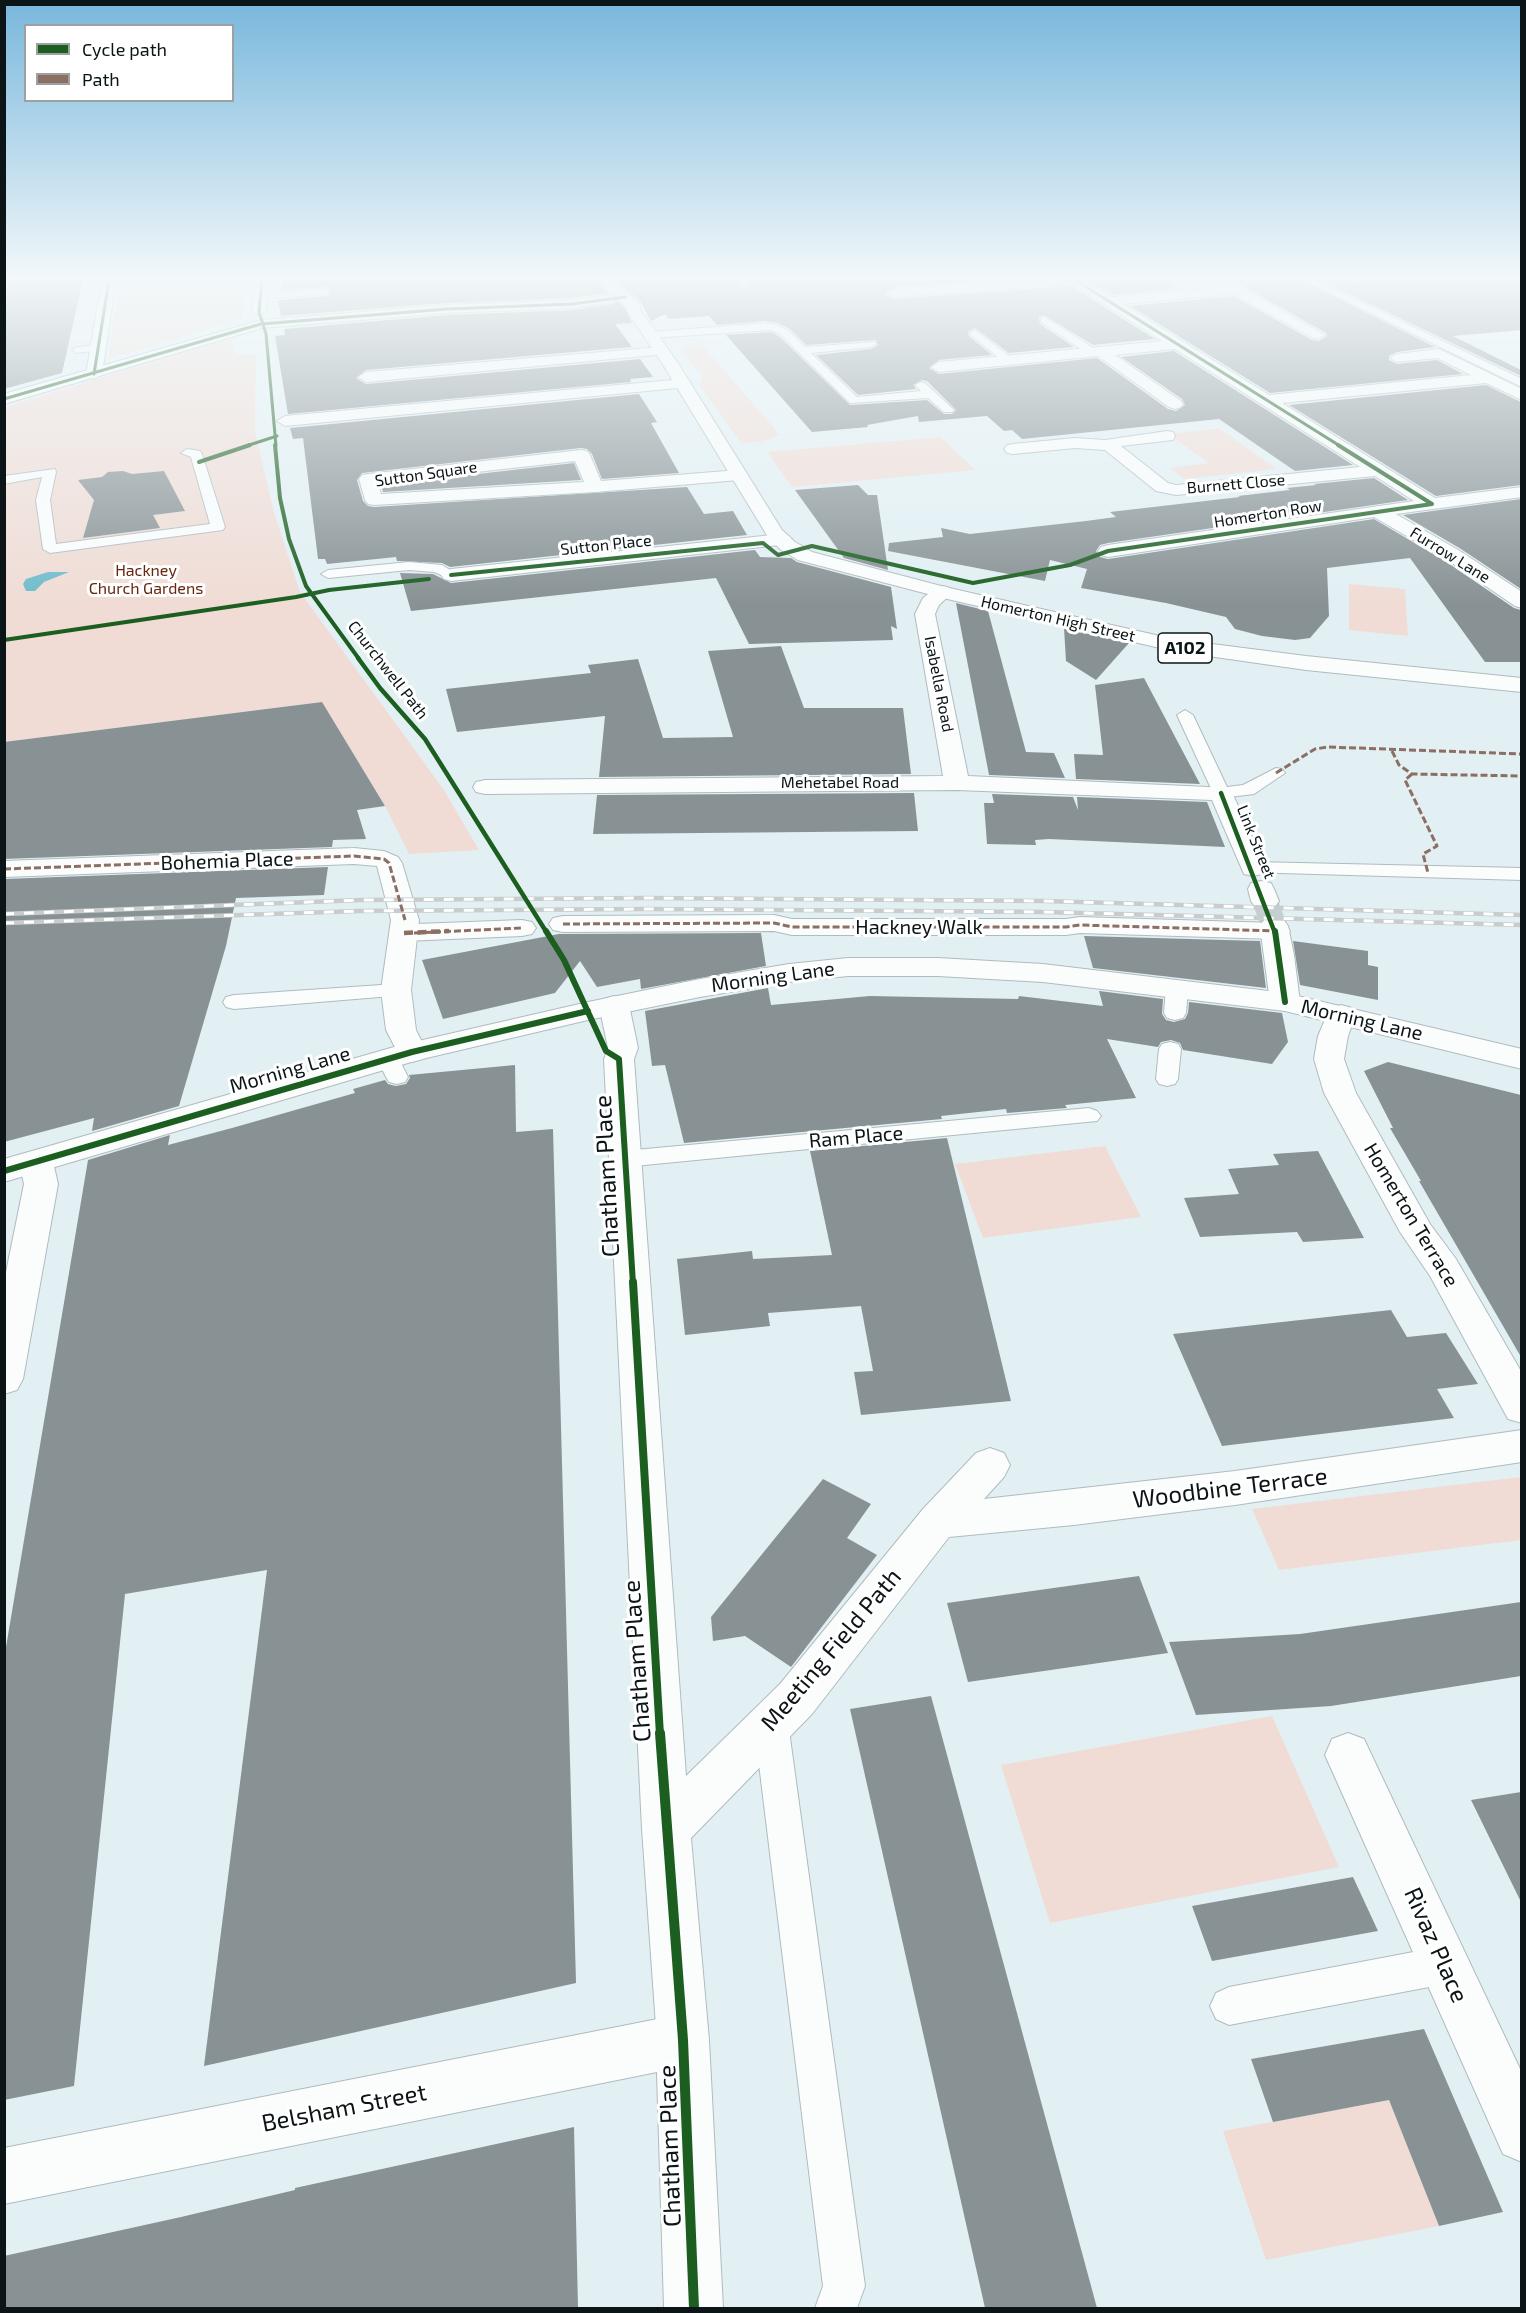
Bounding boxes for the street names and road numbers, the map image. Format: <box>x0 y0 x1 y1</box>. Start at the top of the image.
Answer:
street label: Sutton Square <box>374 457 478 491</box>
street label: Burnett Close <box>1186 470 1286 498</box>
street label: Homerton Row <box>1213 496 1323 532</box>
street label: Furrow Lane <box>1406 523 1494 587</box>
street label: Sutton Place <box>559 531 653 559</box>
street label: Homerton High Street <box>979 592 1137 646</box>
street label: Churchwell Path <box>344 617 432 723</box>
road number: A102 <box>1158 633 1212 663</box>
street label: Isabella Road <box>920 634 958 734</box>
street label: Mehetabel Road <box>781 773 899 793</box>
street label: Link Street <box>1233 802 1279 882</box>
street label: Bohemia Place <box>160 847 294 875</box>
street label: Hackney Walk <box>855 915 983 939</box>
street label: Morning Lane <box>710 956 836 998</box>
street label: Morning Lane <box>1299 994 1425 1046</box>
street label: Morning Lane <box>227 1041 353 1099</box>
street label: Chatham Place <box>588 1094 626 1258</box>
street label: Ram Place <box>808 1121 904 1153</box>
street label: Homerton Terrace <box>1359 1139 1463 1291</box>
street label: Woodbine Terrace <box>1131 1462 1329 1514</box>
street label: Meeting Field Path <box>755 1563 907 1737</box>
street label: Chatham Place <box>617 1579 657 1743</box>
street label: Rivaz Place <box>1398 1883 1474 2007</box>
street label: Chatham Place <box>653 2064 687 2228</box>
street label: Belsham Street <box>259 2078 429 2138</box>

